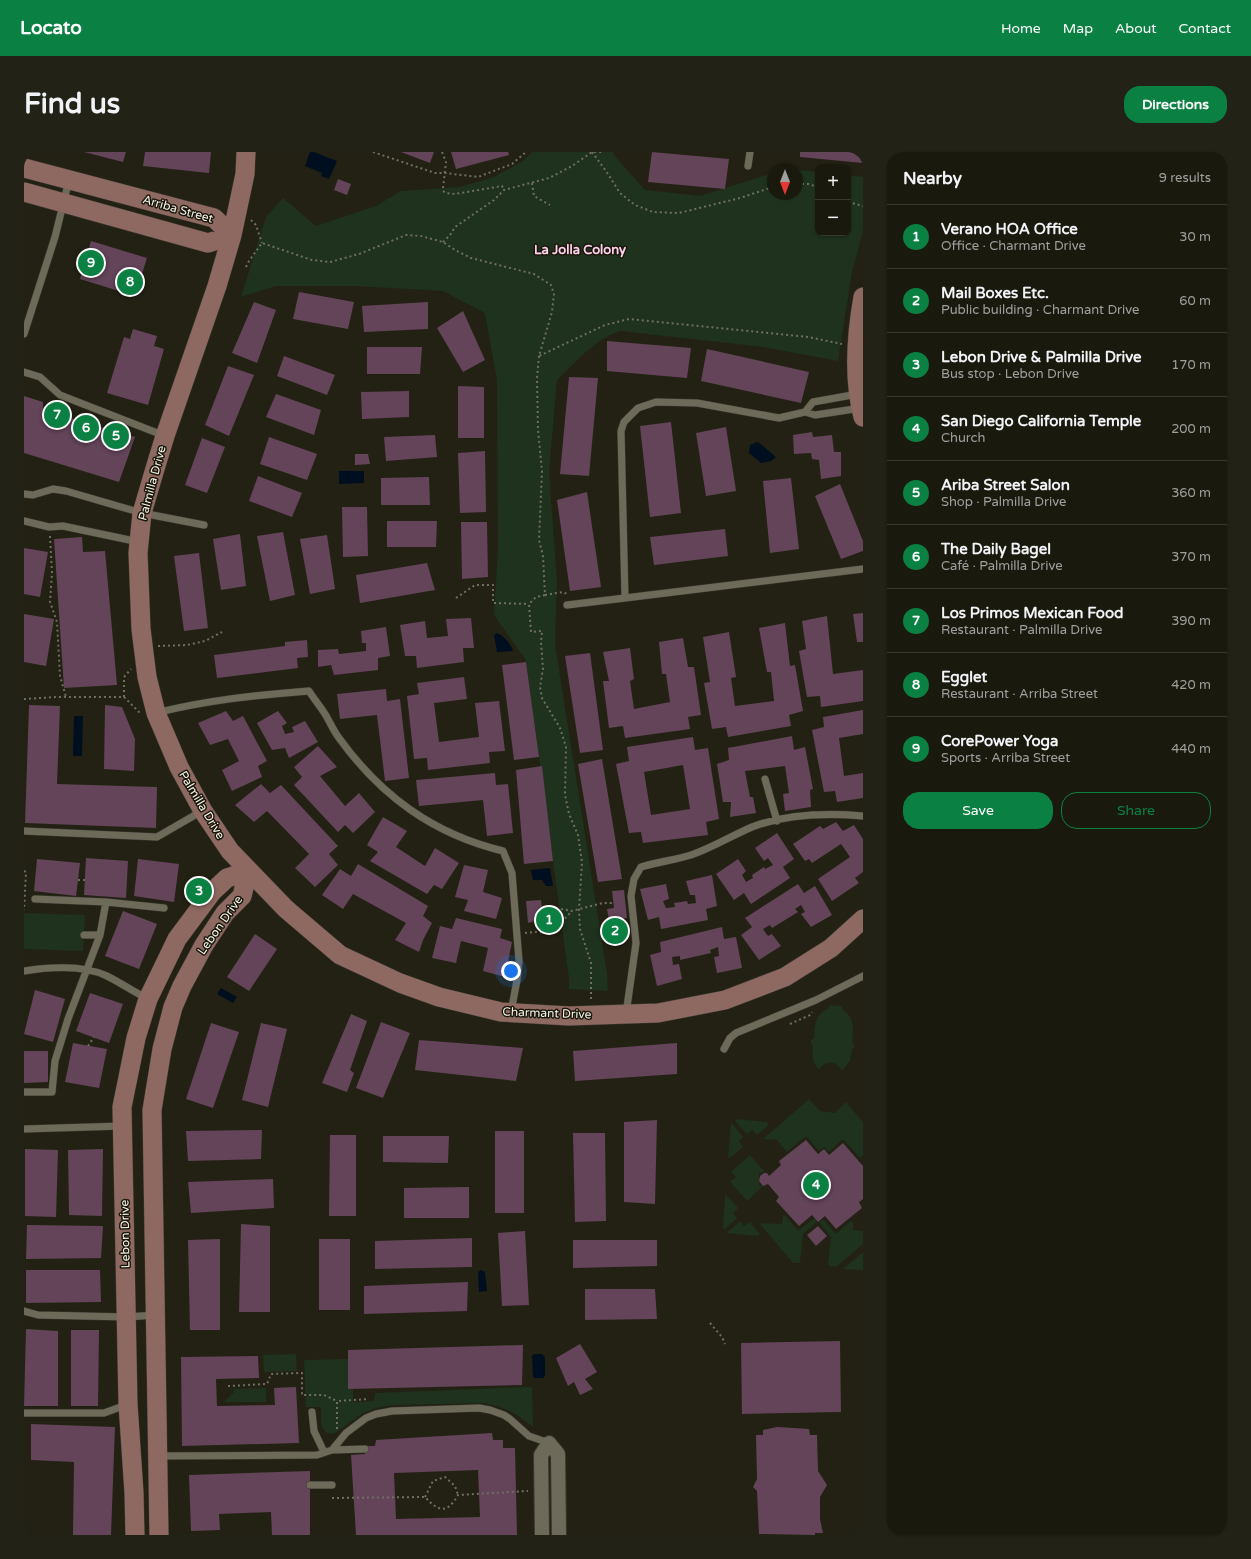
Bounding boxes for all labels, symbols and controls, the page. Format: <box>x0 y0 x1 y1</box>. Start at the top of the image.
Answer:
text: Locato <box>20 17 82 39</box>
text: Home <box>1001 20 1041 37</box>
text: Map <box>1063 20 1093 37</box>
text: About <box>1115 20 1157 37</box>
text: Contact <box>1179 20 1231 37</box>
button: Directions <box>1124 86 1227 123</box>
text: Find us <box>24 87 120 121</box>
north arrow <box>767 164 803 200</box>
map controls <box>815 164 851 236</box>
button: + <box>815 164 851 200</box>
text: Nearby <box>903 168 962 189</box>
text: 9 results <box>1159 170 1211 186</box>
street label: Arriba Street <box>141 192 215 226</box>
button: − <box>815 200 851 236</box>
text: Verano HOA Office <box>941 220 1078 238</box>
text: 1 <box>912 229 920 245</box>
text: 30 m <box>1179 229 1211 245</box>
text: Office · Charmant Drive <box>941 238 1086 254</box>
district label: La Jolla Colony <box>534 242 626 258</box>
pin: 9 <box>78 248 104 278</box>
pin: 8 <box>117 267 143 297</box>
text: Mail Boxes Etc. <box>941 284 1049 302</box>
text: 2 <box>912 293 920 309</box>
text: 60 m <box>1179 293 1211 309</box>
text: Public building · Charmant Drive <box>941 302 1139 318</box>
text: Lebon Drive & Palmilla Drive <box>941 348 1142 366</box>
text: 3 <box>912 357 920 373</box>
text: 170 m <box>1171 357 1211 373</box>
text: Bus stop · Lebon Drive <box>941 366 1079 382</box>
pin: 7 <box>44 400 70 430</box>
text: San Diego California Temple <box>941 412 1141 430</box>
pin: 6 <box>73 413 99 443</box>
pin: 5 <box>103 421 129 451</box>
text: 4 <box>912 421 920 437</box>
text: 200 m <box>1171 421 1211 437</box>
text: Church <box>941 430 985 446</box>
street label: Palmilla Drive <box>135 444 169 522</box>
text: Ariba Street Salon <box>941 476 1070 494</box>
text: 5 <box>912 485 920 501</box>
text: 360 m <box>1171 485 1211 501</box>
text: Shop · Palmilla Drive <box>941 494 1066 510</box>
text: The Daily Bagel <box>941 540 1051 558</box>
text: 6 <box>912 549 920 565</box>
text: 370 m <box>1171 549 1211 565</box>
text: Café · Palmilla Drive <box>941 558 1063 574</box>
text: Los Primos Mexican Food <box>941 604 1124 622</box>
text: 7 <box>912 613 920 629</box>
text: 390 m <box>1171 613 1211 629</box>
text: Restaurant · Palmilla Drive <box>941 622 1102 638</box>
text: Egglet <box>941 668 987 686</box>
text: 8 <box>912 677 920 693</box>
text: 420 m <box>1171 677 1211 693</box>
text: Restaurant · Arriba Street <box>941 686 1098 702</box>
text: CorePower Yoga <box>941 732 1058 750</box>
text: 9 <box>912 741 920 757</box>
text: 440 m <box>1171 741 1211 757</box>
text: Sports · Arriba Street <box>941 750 1070 766</box>
street label: Palmilla Drive <box>176 768 228 842</box>
button: Save <box>903 792 1053 829</box>
button: Share <box>1061 792 1211 829</box>
pin: 3 <box>186 876 212 906</box>
street label: Lebon Drive <box>195 893 246 957</box>
pin: 1 <box>536 905 562 935</box>
pin: 2 <box>602 916 628 946</box>
your location <box>501 961 521 981</box>
street label: Charmant Drive <box>502 1004 592 1022</box>
pin: 4 <box>803 1170 829 1200</box>
street label: Lebon Drive <box>117 1199 133 1268</box>

